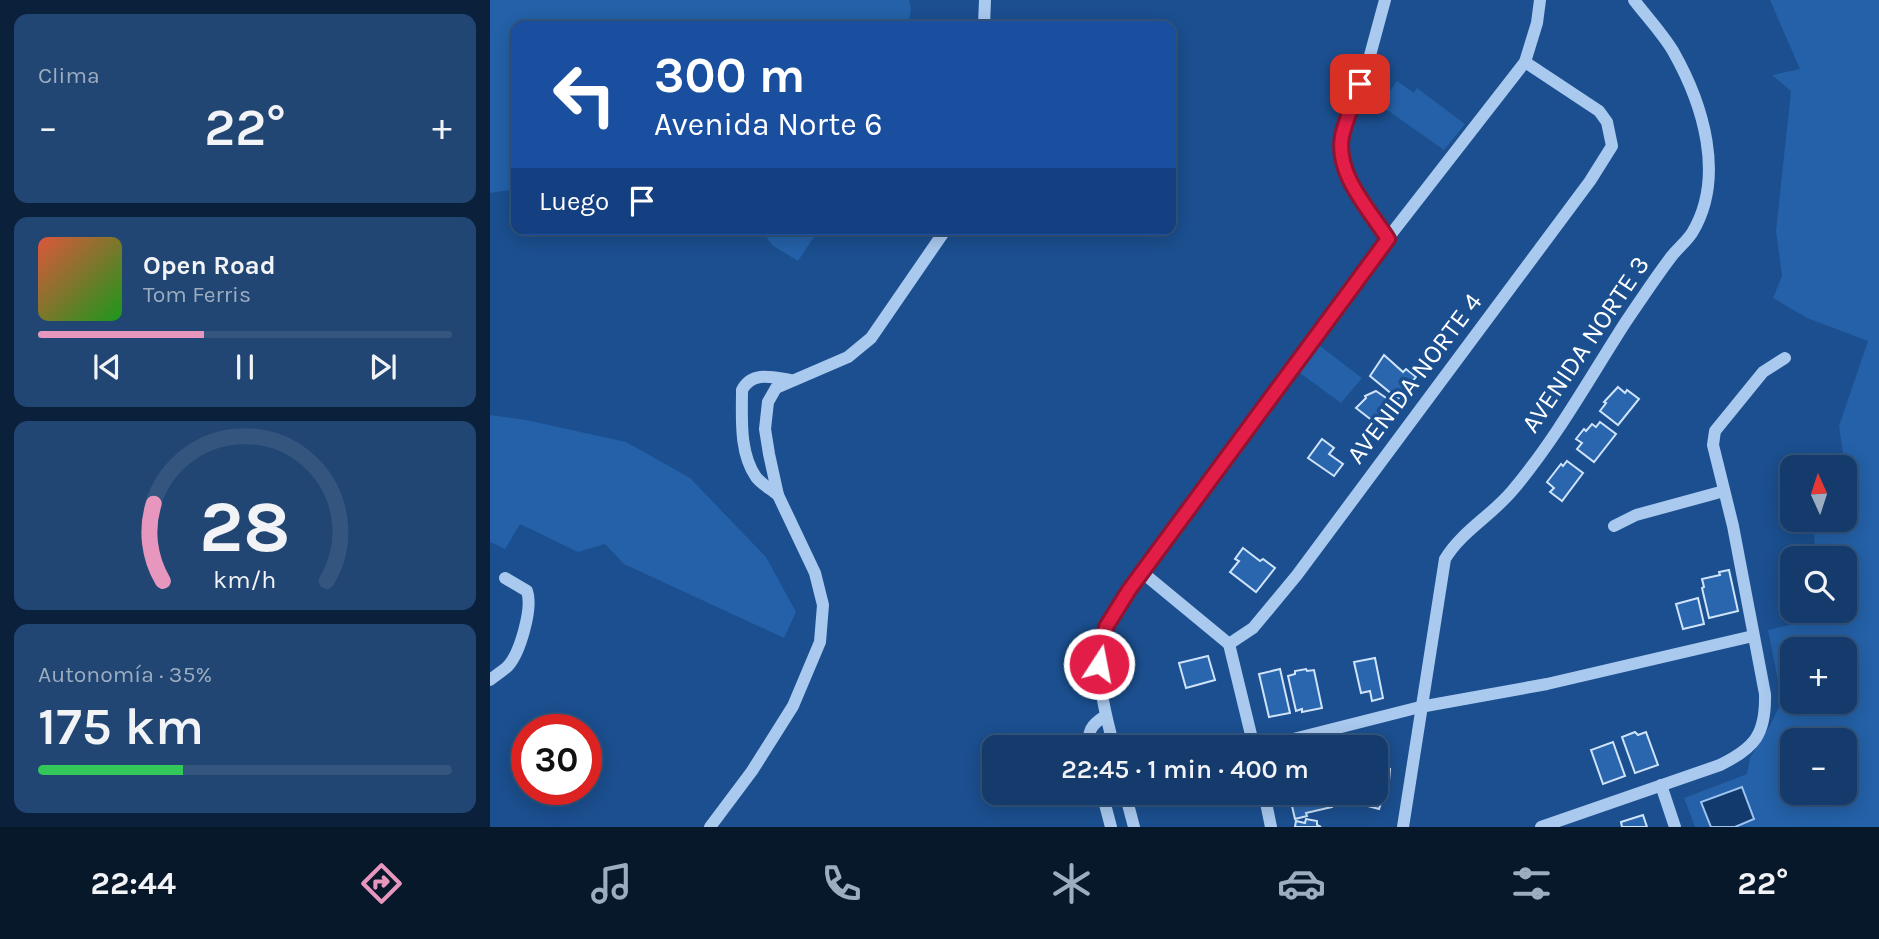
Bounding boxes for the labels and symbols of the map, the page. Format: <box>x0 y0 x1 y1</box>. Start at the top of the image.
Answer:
pin <box>1330 54 1390 114</box>
street label: AVENIDA NORTE 3 <box>1515 250 1656 439</box>
street label: AVENIDA NORTE 4 <box>1340 287 1489 470</box>
north arrow <box>1780 455 1857 532</box>
position arrow <box>1062 627 1136 701</box>
speed limit sign: 30 <box>511 714 602 805</box>

